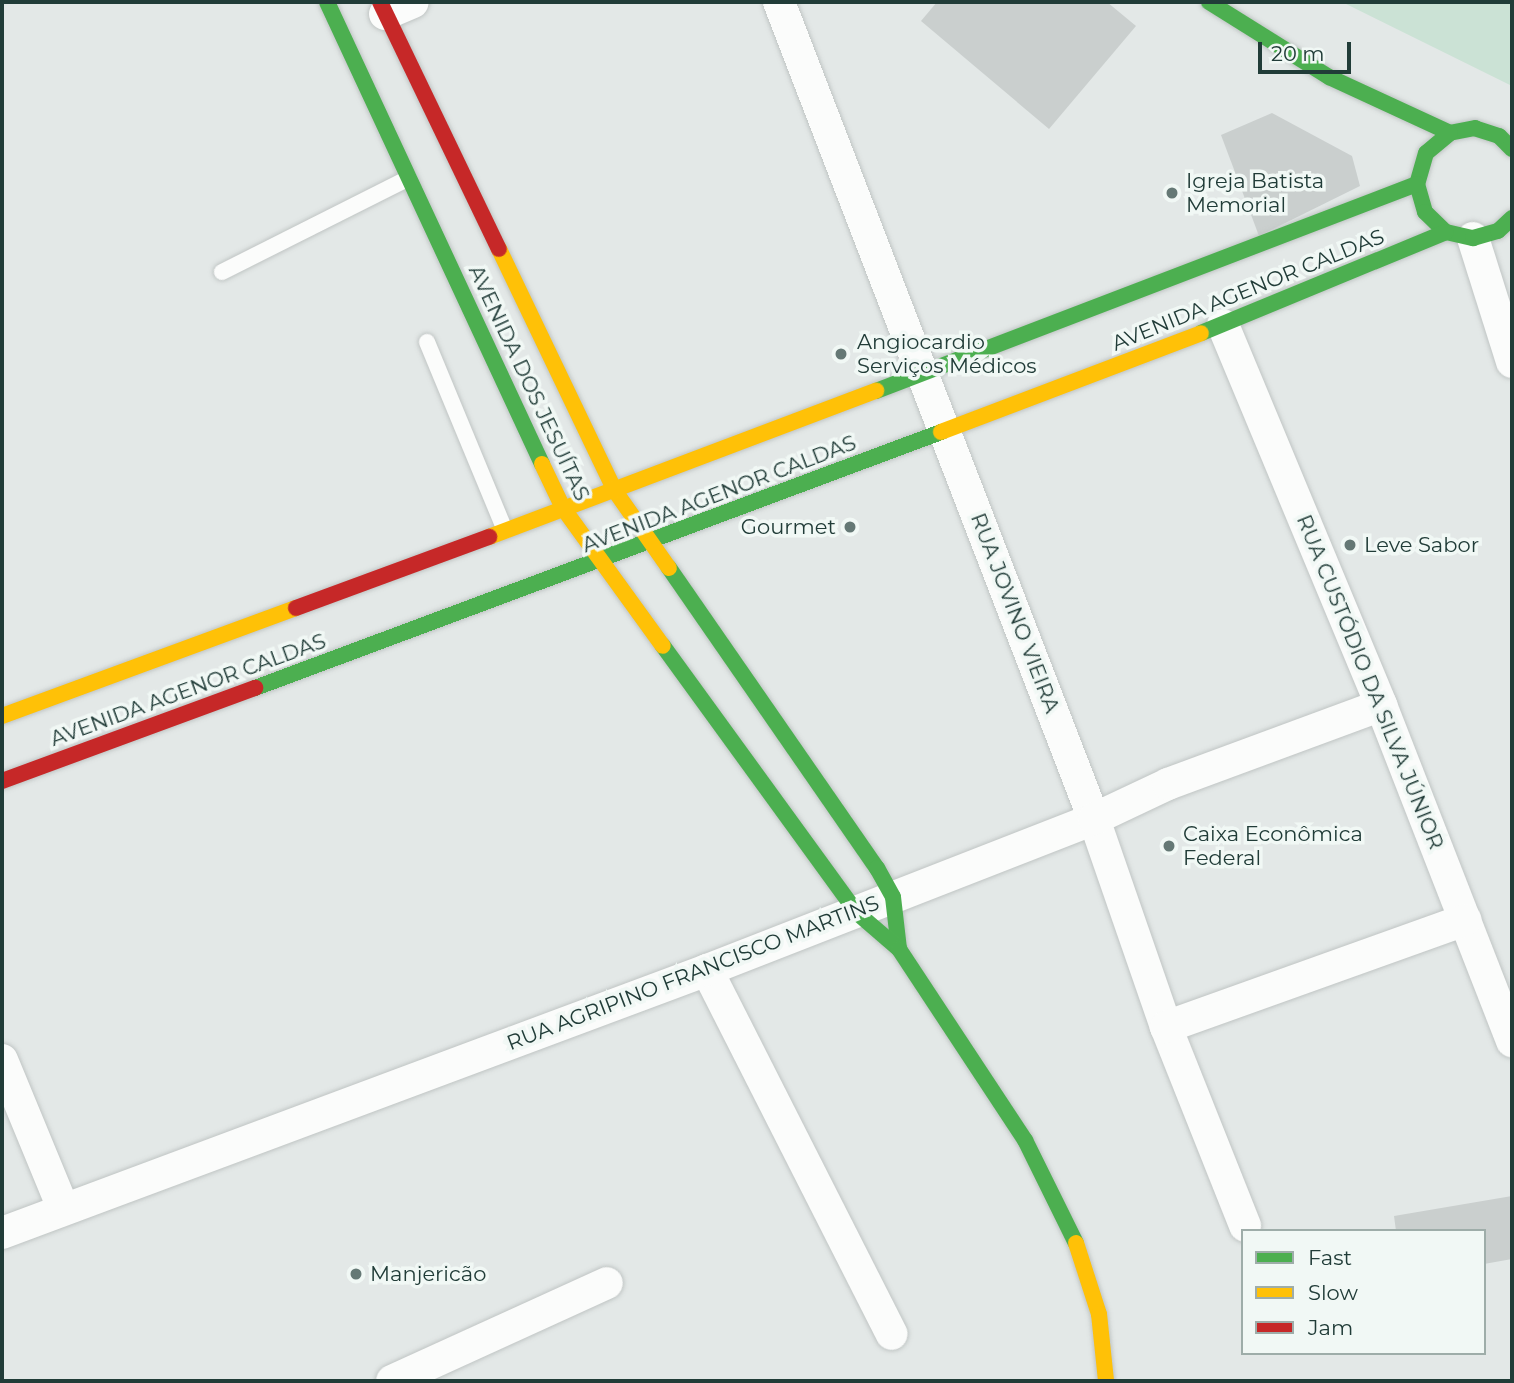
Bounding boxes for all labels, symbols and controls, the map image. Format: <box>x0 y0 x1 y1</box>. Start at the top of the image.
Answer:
scale bar <box>1262 28 1355 72</box>
text: 20 m <box>1271 41 1325 66</box>
place label: Igreja Batista Memorial <box>1186 168 1324 218</box>
marker: Igreja Batista Memorial <box>1164 185 1180 201</box>
street label: AVENIDA AGENOR CALDAS <box>1108 224 1388 356</box>
street label: AVENIDA DOS JESUÍTAS <box>463 261 595 505</box>
place label: Angiocardio Serviços Médicos <box>857 329 1037 379</box>
marker: Angiocardio Serviços Médicos <box>831 344 851 364</box>
street label: AVENIDA AGENOR CALDAS <box>578 430 860 558</box>
street label: RUA JOVINO VIEIRA <box>965 510 1065 716</box>
street label: RUA CUSTÓDIO DA SILVA JÚNIOR <box>1291 511 1449 853</box>
place label: Gourmet <box>741 514 836 540</box>
marker: Gourmet <box>842 519 858 535</box>
place label: Leve Sabor <box>1364 532 1479 558</box>
marker: Leve Sabor <box>1342 537 1358 553</box>
street label: AVENIDA AGENOR CALDAS <box>47 628 329 752</box>
place label: Caixa Econômica Federal <box>1183 821 1363 871</box>
marker: Caixa Econômica Federal <box>1161 838 1177 854</box>
street label: RUA AGRIPINO FRANCISCO MARTINS <box>503 890 883 1056</box>
legend <box>1241 1229 1486 1355</box>
text: Fast <box>1308 1245 1352 1270</box>
place label: Manjericão <box>370 1261 486 1287</box>
marker: Manjericão <box>348 1266 364 1282</box>
text: Slow <box>1308 1280 1358 1305</box>
text: Jam <box>1308 1315 1353 1340</box>

